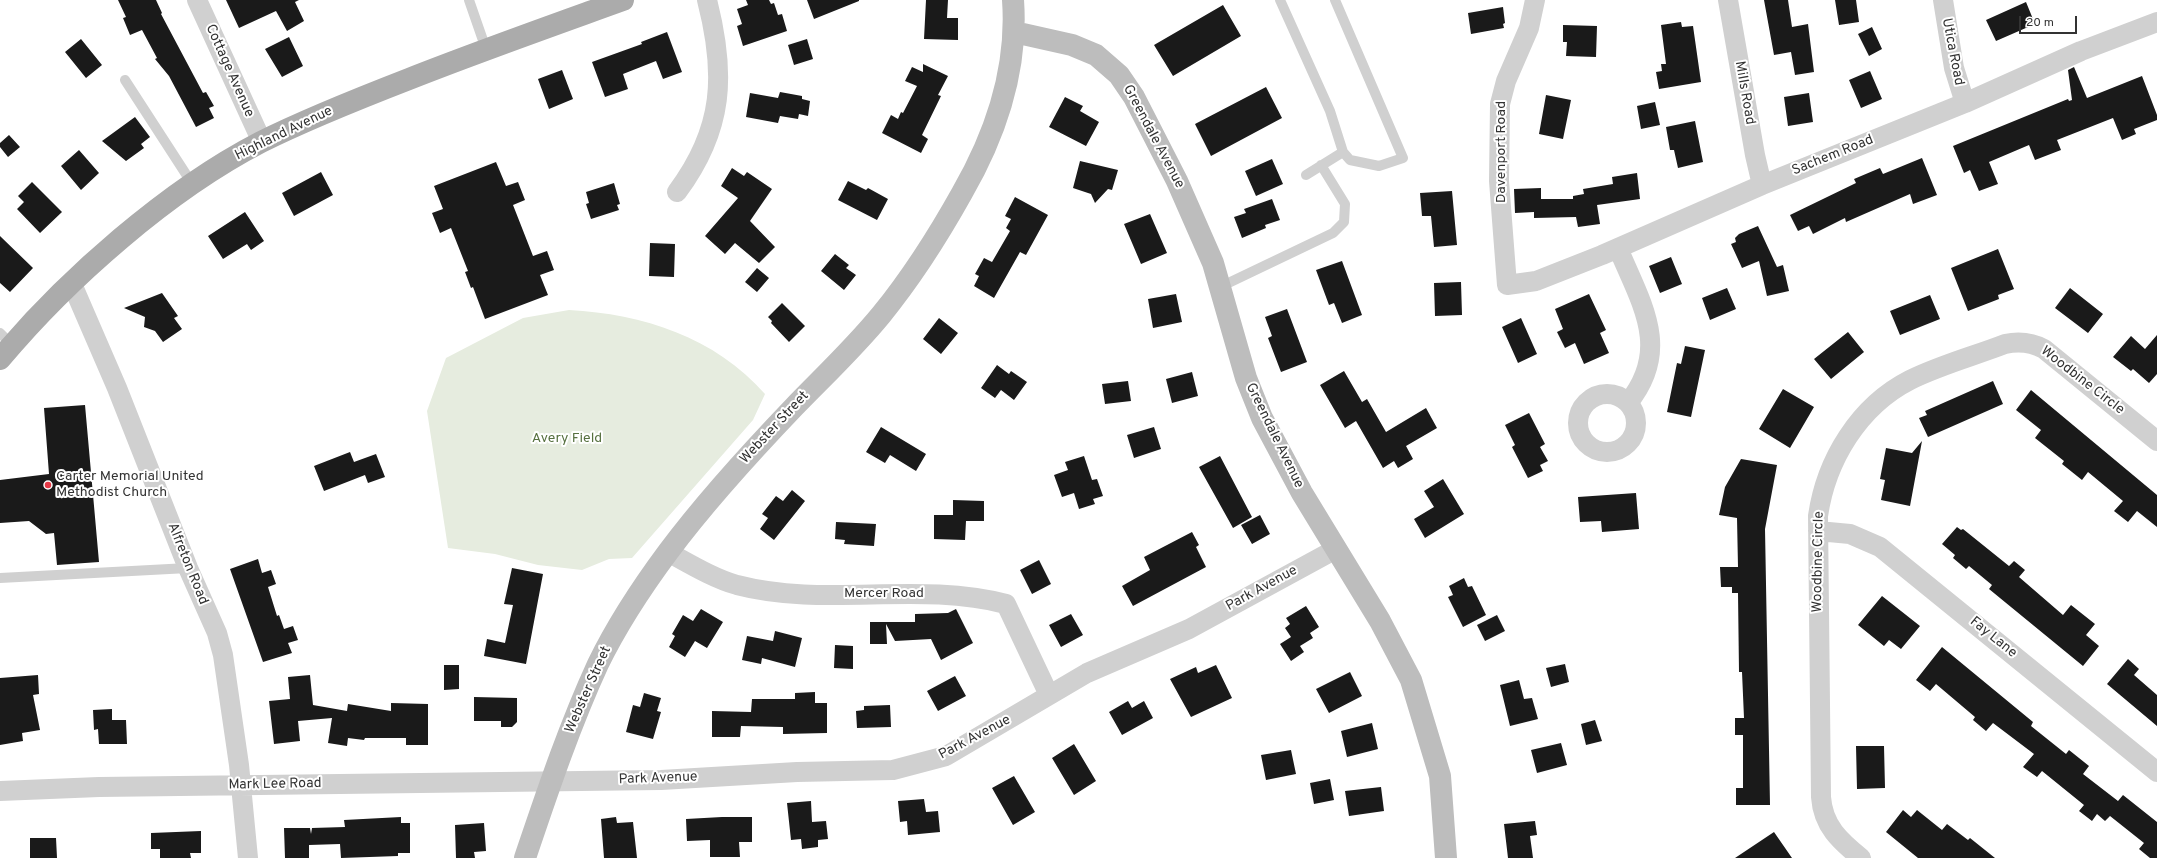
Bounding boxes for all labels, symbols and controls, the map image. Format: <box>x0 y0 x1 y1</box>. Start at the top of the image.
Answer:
scale bar <box>2021 8 2079 34</box>
text: 20 m <box>2026 15 2054 31</box>
street label: Utica Road <box>1937 17 1967 87</box>
street label: Cottage Avenue <box>201 22 257 120</box>
street label: Mills Road <box>1730 60 1758 126</box>
street label: Greendale Avenue <box>1119 82 1187 192</box>
street label: Davenport Road <box>1494 101 1510 203</box>
street label: Highland Avenue <box>233 103 335 165</box>
street label: Sachem Road <box>1790 132 1876 180</box>
street label: Woodbine Circle <box>2037 343 2127 419</box>
street label: Greendale Avenue <box>1241 381 1307 491</box>
street label: Webster Street <box>737 388 813 468</box>
park label: Avery Field <box>532 431 602 447</box>
place label: Carter Memorial United Methodist Church <box>56 469 204 502</box>
marker: Carter Memorial United Methodist Church <box>43 480 53 490</box>
street label: Woodbine Circle <box>1810 511 1828 613</box>
street label: Alfreton Road <box>163 521 211 607</box>
street label: Park Avenue <box>1223 563 1301 615</box>
street label: Mercer Road <box>844 586 924 602</box>
street label: Fay Lane <box>1966 614 2020 662</box>
street label: Webster Street <box>562 644 616 736</box>
street label: Park Avenue <box>936 712 1014 764</box>
street label: Park Avenue <box>618 769 698 789</box>
street label: Mark Lee Road <box>228 776 322 794</box>

